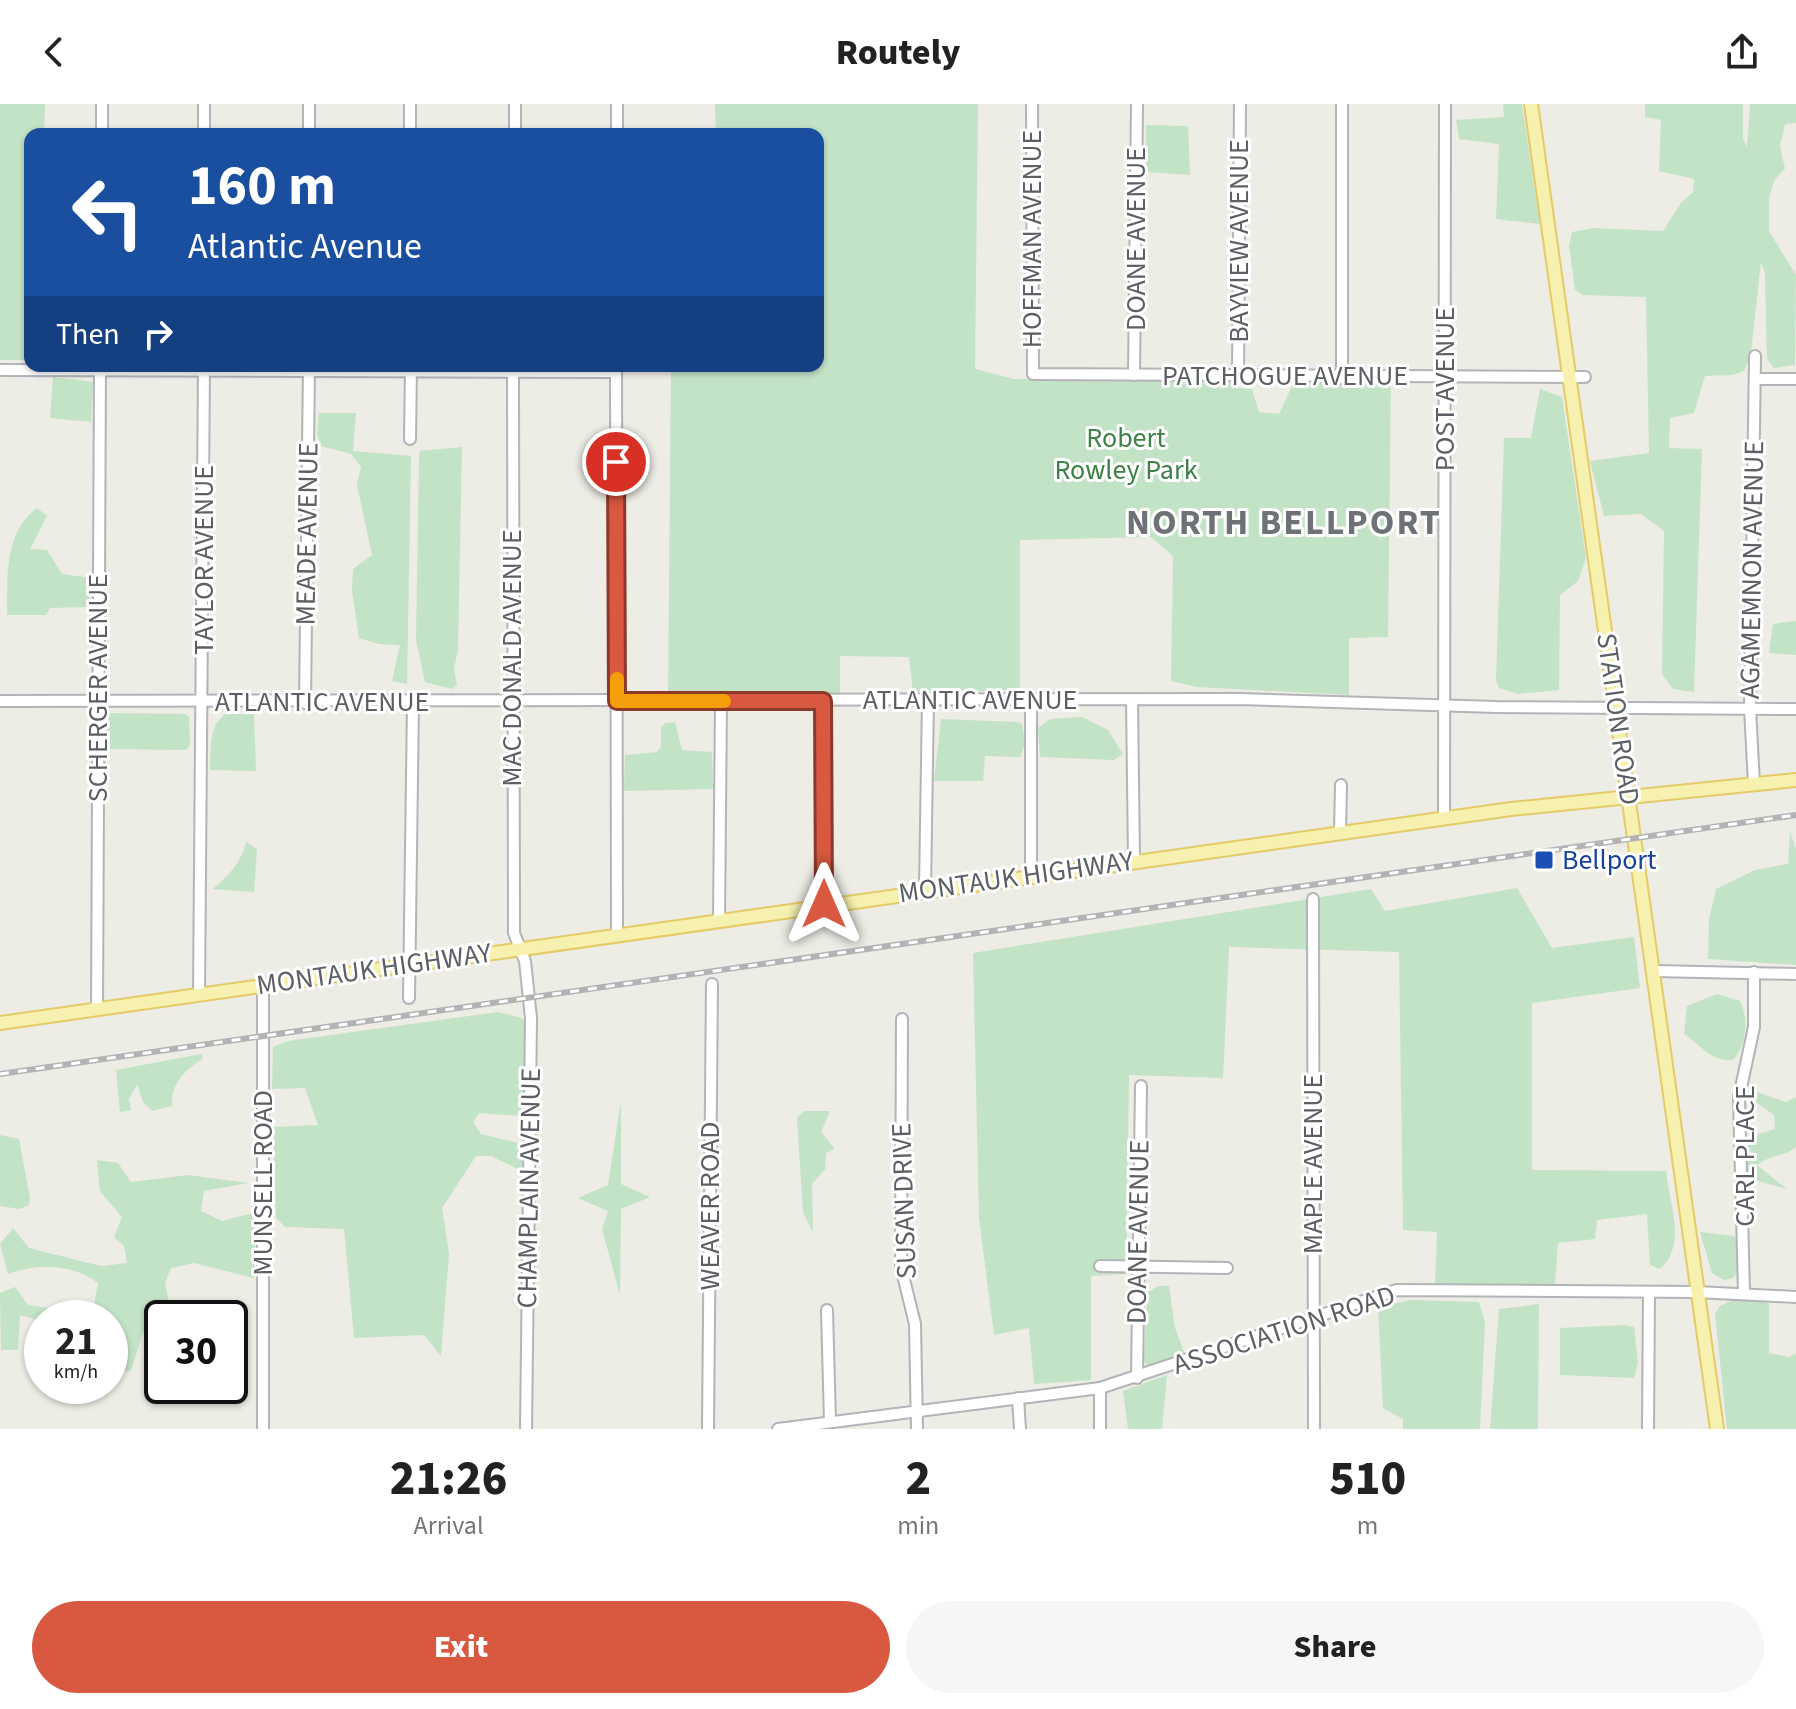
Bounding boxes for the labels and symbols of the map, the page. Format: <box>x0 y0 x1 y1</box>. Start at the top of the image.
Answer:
street label: HOFFMAN AVENUE <box>1012 130 1052 348</box>
street label: BAYVIEW AVENUE <box>1219 139 1259 343</box>
street label: DOANE AVENUE <box>1116 147 1156 331</box>
street label: POST AVENUE <box>1425 307 1465 471</box>
street label: PATCHOGUE AVENUE <box>1162 356 1408 396</box>
park label: Robert Rowley Park <box>1054 418 1198 490</box>
pin <box>582 428 650 496</box>
street label: AGAMEMNON AVENUE <box>1730 441 1774 699</box>
street label: MEADE AVENUE <box>285 442 329 626</box>
street label: TAYLOR AVENUE <box>184 465 224 655</box>
district label: NORTH BELLPORT <box>1126 497 1442 548</box>
street label: MAC DONALD AVENUE <box>492 529 532 787</box>
street label: SCHERGER AVENUE <box>78 574 118 802</box>
street label: STATION ROAD <box>1586 630 1650 808</box>
street label: ATLANTIC AVENUE <box>863 680 1077 720</box>
street label: ATLANTIC AVENUE <box>215 682 429 722</box>
place label: Bellport <box>1562 840 1657 880</box>
street label: MONTAUK HIGHWAY <box>896 841 1137 913</box>
marker: Bellport <box>1533 849 1555 871</box>
position arrow <box>782 862 866 946</box>
street label: MONTAUK HIGHWAY <box>254 933 495 1005</box>
street label: CHAMPLAIN AVENUE <box>507 1067 551 1309</box>
street label: MAPLE AVENUE <box>1293 1074 1333 1254</box>
street label: CARL PLACE <box>1725 1085 1765 1227</box>
street label: MUNSELL ROAD <box>243 1090 283 1276</box>
street label: WEAVER ROAD <box>690 1122 730 1290</box>
street label: SUSAN DRIVE <box>881 1122 927 1280</box>
street label: DOANE AVENUE <box>1116 1140 1160 1324</box>
street label: ASSOCIATION ROAD <box>1168 1275 1400 1385</box>
speed limit sign: 30 <box>144 1300 248 1404</box>

